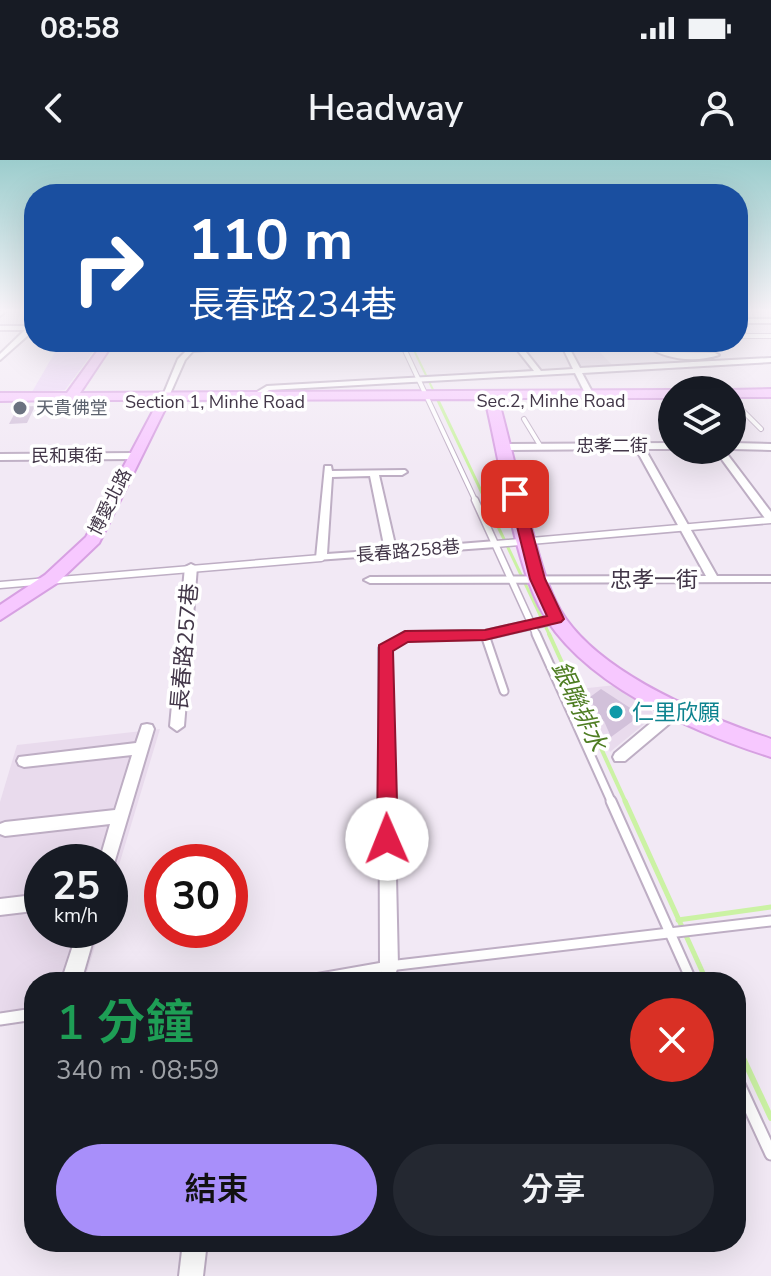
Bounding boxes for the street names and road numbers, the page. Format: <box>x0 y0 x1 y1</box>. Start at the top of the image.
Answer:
street label: Sec.2, Minhe Road <box>477 389 625 413</box>
street label: Section 1, Minhe Road <box>125 390 305 414</box>
street label: 忠孝二街 <box>576 434 648 458</box>
street label: 民和東街 <box>31 444 103 468</box>
street label: 博愛北路 <box>83 464 137 540</box>
street label: 長春路258巷 <box>355 534 461 568</box>
street label: 忠孝一街 <box>610 565 698 595</box>
street label: 長春路257巷 <box>164 582 206 712</box>

